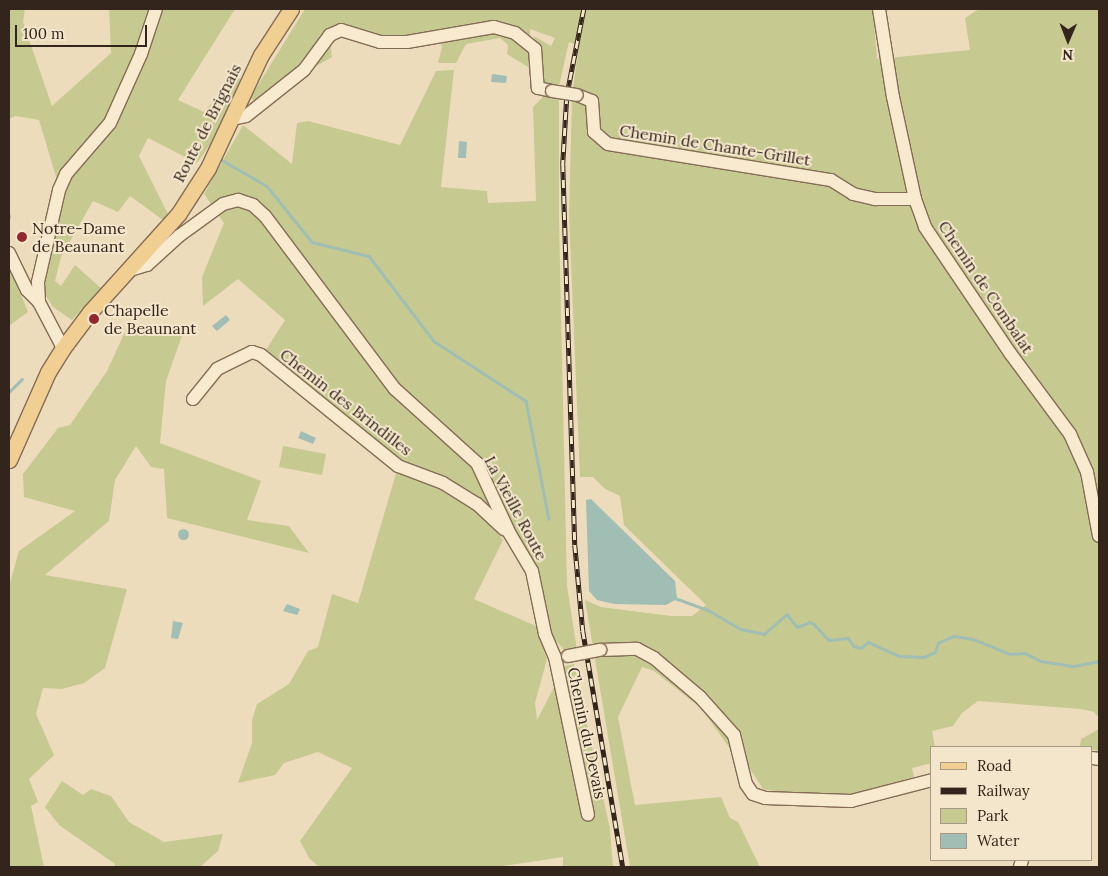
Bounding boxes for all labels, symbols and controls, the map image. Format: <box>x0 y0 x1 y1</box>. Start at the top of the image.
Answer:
scale bar <box>18 15 150 47</box>
north arrow <box>1043 15 1093 65</box>
text: 100 m <box>23 24 64 43</box>
text: N <box>1062 46 1073 64</box>
street label: Route de Brignais <box>169 61 245 185</box>
street label: Chemin de Chante-Grillet <box>618 120 812 170</box>
street label: Chemin de Combalat <box>935 217 1037 357</box>
place label: Notre-Dame de Beaunant <box>32 218 126 256</box>
marker: Notre-Dame de Beaunant <box>16 231 28 243</box>
place label: Chapelle de Beaunant <box>104 300 196 338</box>
marker: Chapelle de Beaunant <box>88 313 100 325</box>
street label: Chemin des Brindilles <box>276 345 416 459</box>
street label: La Vieille Route <box>480 453 552 563</box>
street label: Chemin du Devais <box>564 665 610 801</box>
legend <box>930 746 1093 861</box>
text: Road <box>977 756 1012 775</box>
text: Railway <box>977 781 1030 800</box>
text: Park <box>977 806 1008 825</box>
text: Water <box>977 831 1019 850</box>

